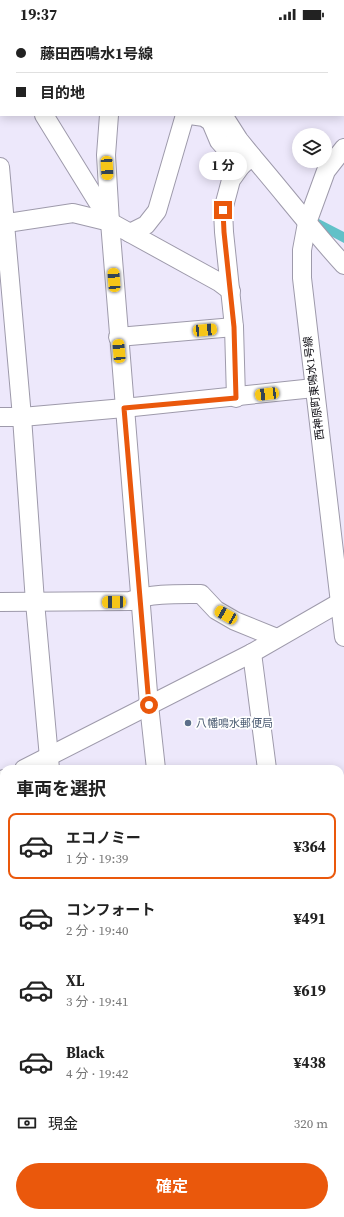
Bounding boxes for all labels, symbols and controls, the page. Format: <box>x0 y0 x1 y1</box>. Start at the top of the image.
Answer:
text: 19:37 <box>20 4 57 25</box>
text: 藤田西鳴水1号線 <box>40 43 153 64</box>
text: 目的地 <box>40 82 85 103</box>
map controls <box>292 128 332 168</box>
button: layers <box>292 128 332 168</box>
callout: 1 分 <box>199 152 247 180</box>
car <box>100 156 114 180</box>
text: 1 分 <box>212 157 234 174</box>
route end <box>214 201 232 219</box>
car <box>107 268 121 292</box>
car <box>193 323 217 337</box>
street label: 西神原町東鳴水1号線 <box>300 335 328 441</box>
car <box>112 339 126 363</box>
car <box>254 387 280 401</box>
car <box>102 596 126 608</box>
car <box>213 604 239 626</box>
route start <box>140 696 158 714</box>
place label: 八幡鳴水郵便局 <box>196 716 273 731</box>
marker: 八幡鳴水郵便局 <box>183 718 193 728</box>
text: 車両を選択 <box>16 776 106 801</box>
text: エコノミー <box>66 827 141 848</box>
icon: car <box>18 828 54 864</box>
text: ¥364 <box>293 836 326 857</box>
text: 1 分 · 19:39 <box>66 850 128 867</box>
text: コンフォート <box>66 899 156 920</box>
icon: car <box>18 900 54 936</box>
text: ¥491 <box>293 908 326 929</box>
text: 2 分 · 19:40 <box>66 922 128 939</box>
text: XL <box>66 970 85 991</box>
icon: car <box>18 972 54 1008</box>
text: ¥619 <box>293 980 326 1001</box>
text: 3 分 · 19:41 <box>66 993 128 1010</box>
text: Black <box>66 1042 105 1063</box>
icon: car <box>18 1044 54 1080</box>
text: ¥438 <box>293 1052 326 1073</box>
text: 4 分 · 19:42 <box>66 1065 128 1082</box>
icon: cash <box>16 1112 38 1134</box>
text: 現金 <box>48 1113 78 1134</box>
text: 320 m <box>294 1115 328 1132</box>
button: 確定 <box>16 1163 328 1209</box>

